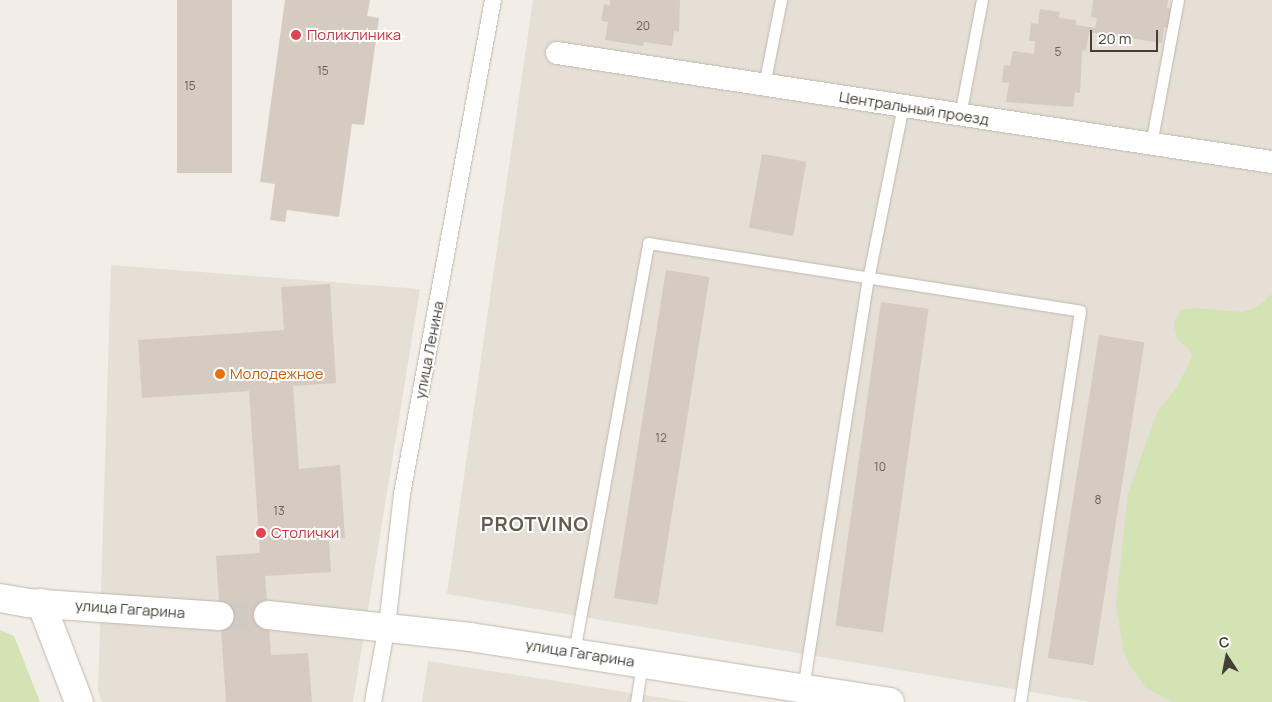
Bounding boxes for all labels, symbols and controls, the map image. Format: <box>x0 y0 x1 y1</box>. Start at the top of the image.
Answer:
house number: 20 <box>636 19 650 33</box>
scale bar <box>1092 20 1160 52</box>
place label: Поликлиника <box>307 26 401 44</box>
marker: Поликлиника <box>289 28 303 42</box>
text: 20 m <box>1098 28 1131 49</box>
house number: 5 <box>1055 45 1061 59</box>
house number: 15 <box>317 64 329 78</box>
house number: 15 <box>184 79 196 93</box>
street label: Центральный проезд <box>838 87 990 129</box>
street label: улица Ленина <box>411 300 447 400</box>
place label: Молодежное <box>230 365 323 383</box>
marker: Молодежное <box>214 368 226 380</box>
house number: 12 <box>655 431 667 445</box>
house number: 10 <box>874 460 886 474</box>
house number: 8 <box>1095 493 1101 507</box>
house number: 13 <box>273 504 285 518</box>
district label: PROTVINO <box>480 511 590 535</box>
place label: Столички <box>271 524 339 542</box>
marker: Столички <box>255 527 267 539</box>
street label: улица Гагарина <box>74 596 186 622</box>
text: С <box>1217 631 1231 652</box>
north arrow <box>1202 632 1252 682</box>
street label: улица Гагарина <box>524 635 636 671</box>

